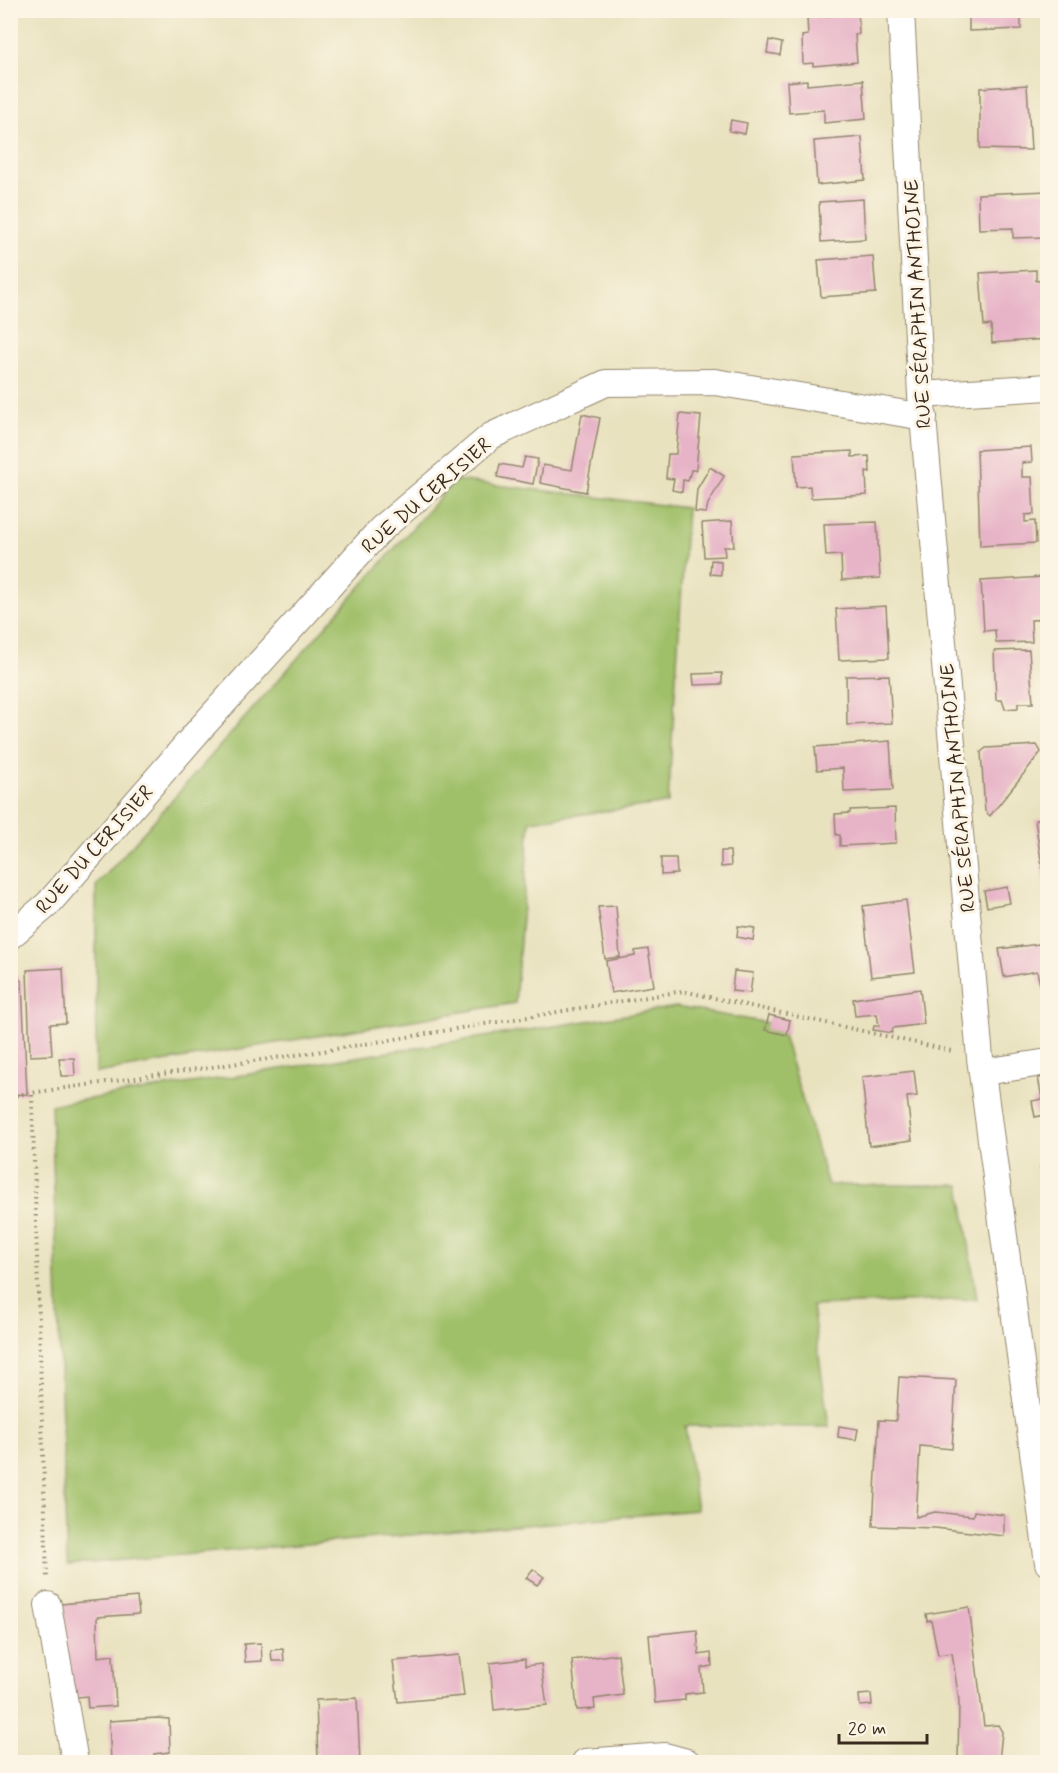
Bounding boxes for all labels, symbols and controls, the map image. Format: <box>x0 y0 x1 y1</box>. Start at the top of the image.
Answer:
street label: RUE SÉRAPHIN ANTHOINE <box>898 178 939 429</box>
street label: RUE DU CERISIER <box>356 432 498 560</box>
street label: RUE SÉRAPHIN ANTHOINE <box>934 662 983 913</box>
street label: RUE DU CERISIER <box>30 780 160 920</box>
scale bar <box>839 1707 928 1745</box>
text: 20 m <box>848 1717 886 1741</box>

